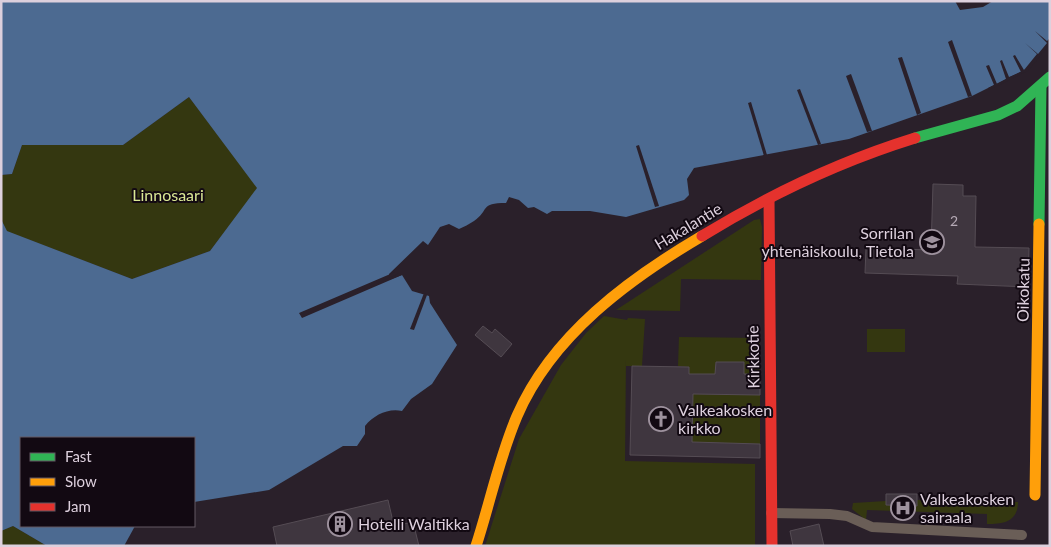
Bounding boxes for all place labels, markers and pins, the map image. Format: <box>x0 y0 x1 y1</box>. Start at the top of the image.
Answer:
place label: Sorrilan yhtenäiskoulu, Tietola <box>761 223 914 260</box>
school or university icon: Sorrilan yhtenäiskoulu, Tietola <box>919 229 945 255</box>
place label: Valkeakosken kirkko <box>678 400 772 437</box>
church icon: Valkeakosken kirkko <box>648 406 674 432</box>
place label: Valkeakosken sairaala <box>920 489 1014 526</box>
hospital icon: Valkeakosken sairaala <box>890 495 916 521</box>
building icon: Hotelli Waltikka <box>327 511 353 537</box>
place label: Hotelli Waltikka <box>358 514 470 533</box>

